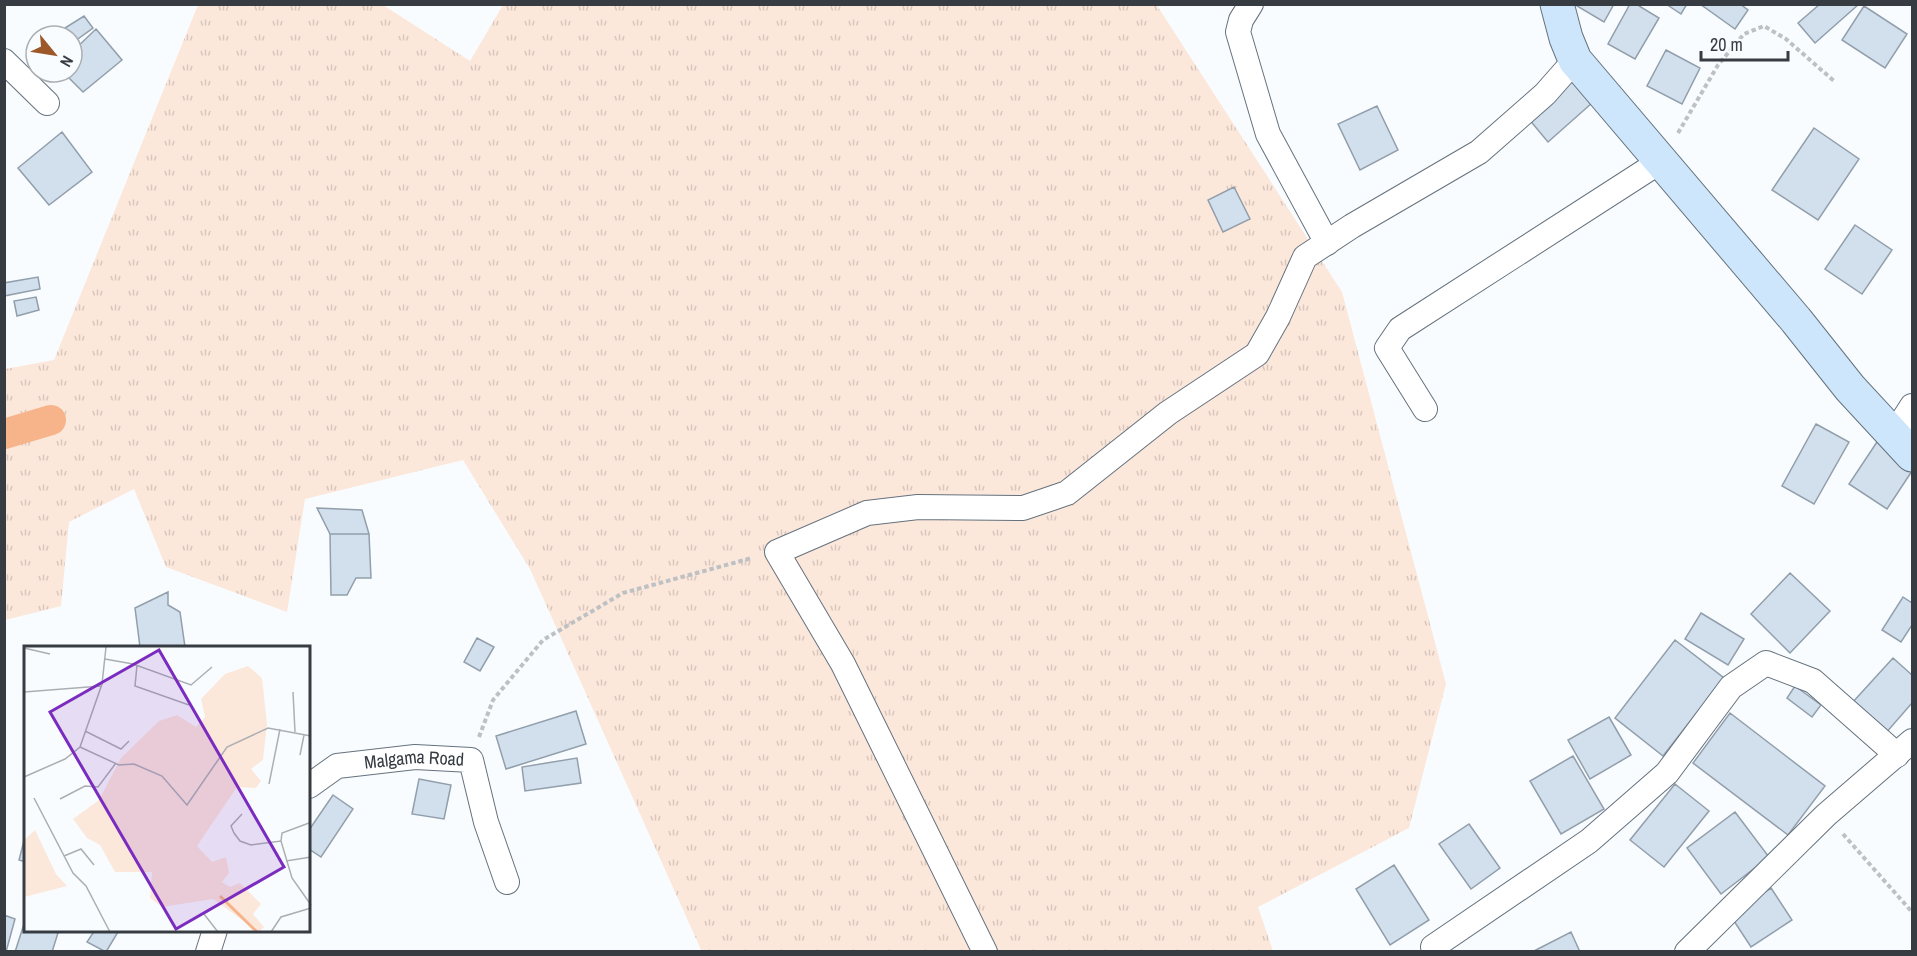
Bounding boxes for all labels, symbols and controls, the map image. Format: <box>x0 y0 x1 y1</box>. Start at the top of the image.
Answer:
north arrow <box>24 24 84 84</box>
scale bar <box>1701 24 1788 62</box>
text: 20 m <box>1710 32 1743 57</box>
text: N <box>55 52 79 71</box>
inset map <box>24 646 310 932</box>
street label: Malgama Road <box>363 744 465 775</box>

